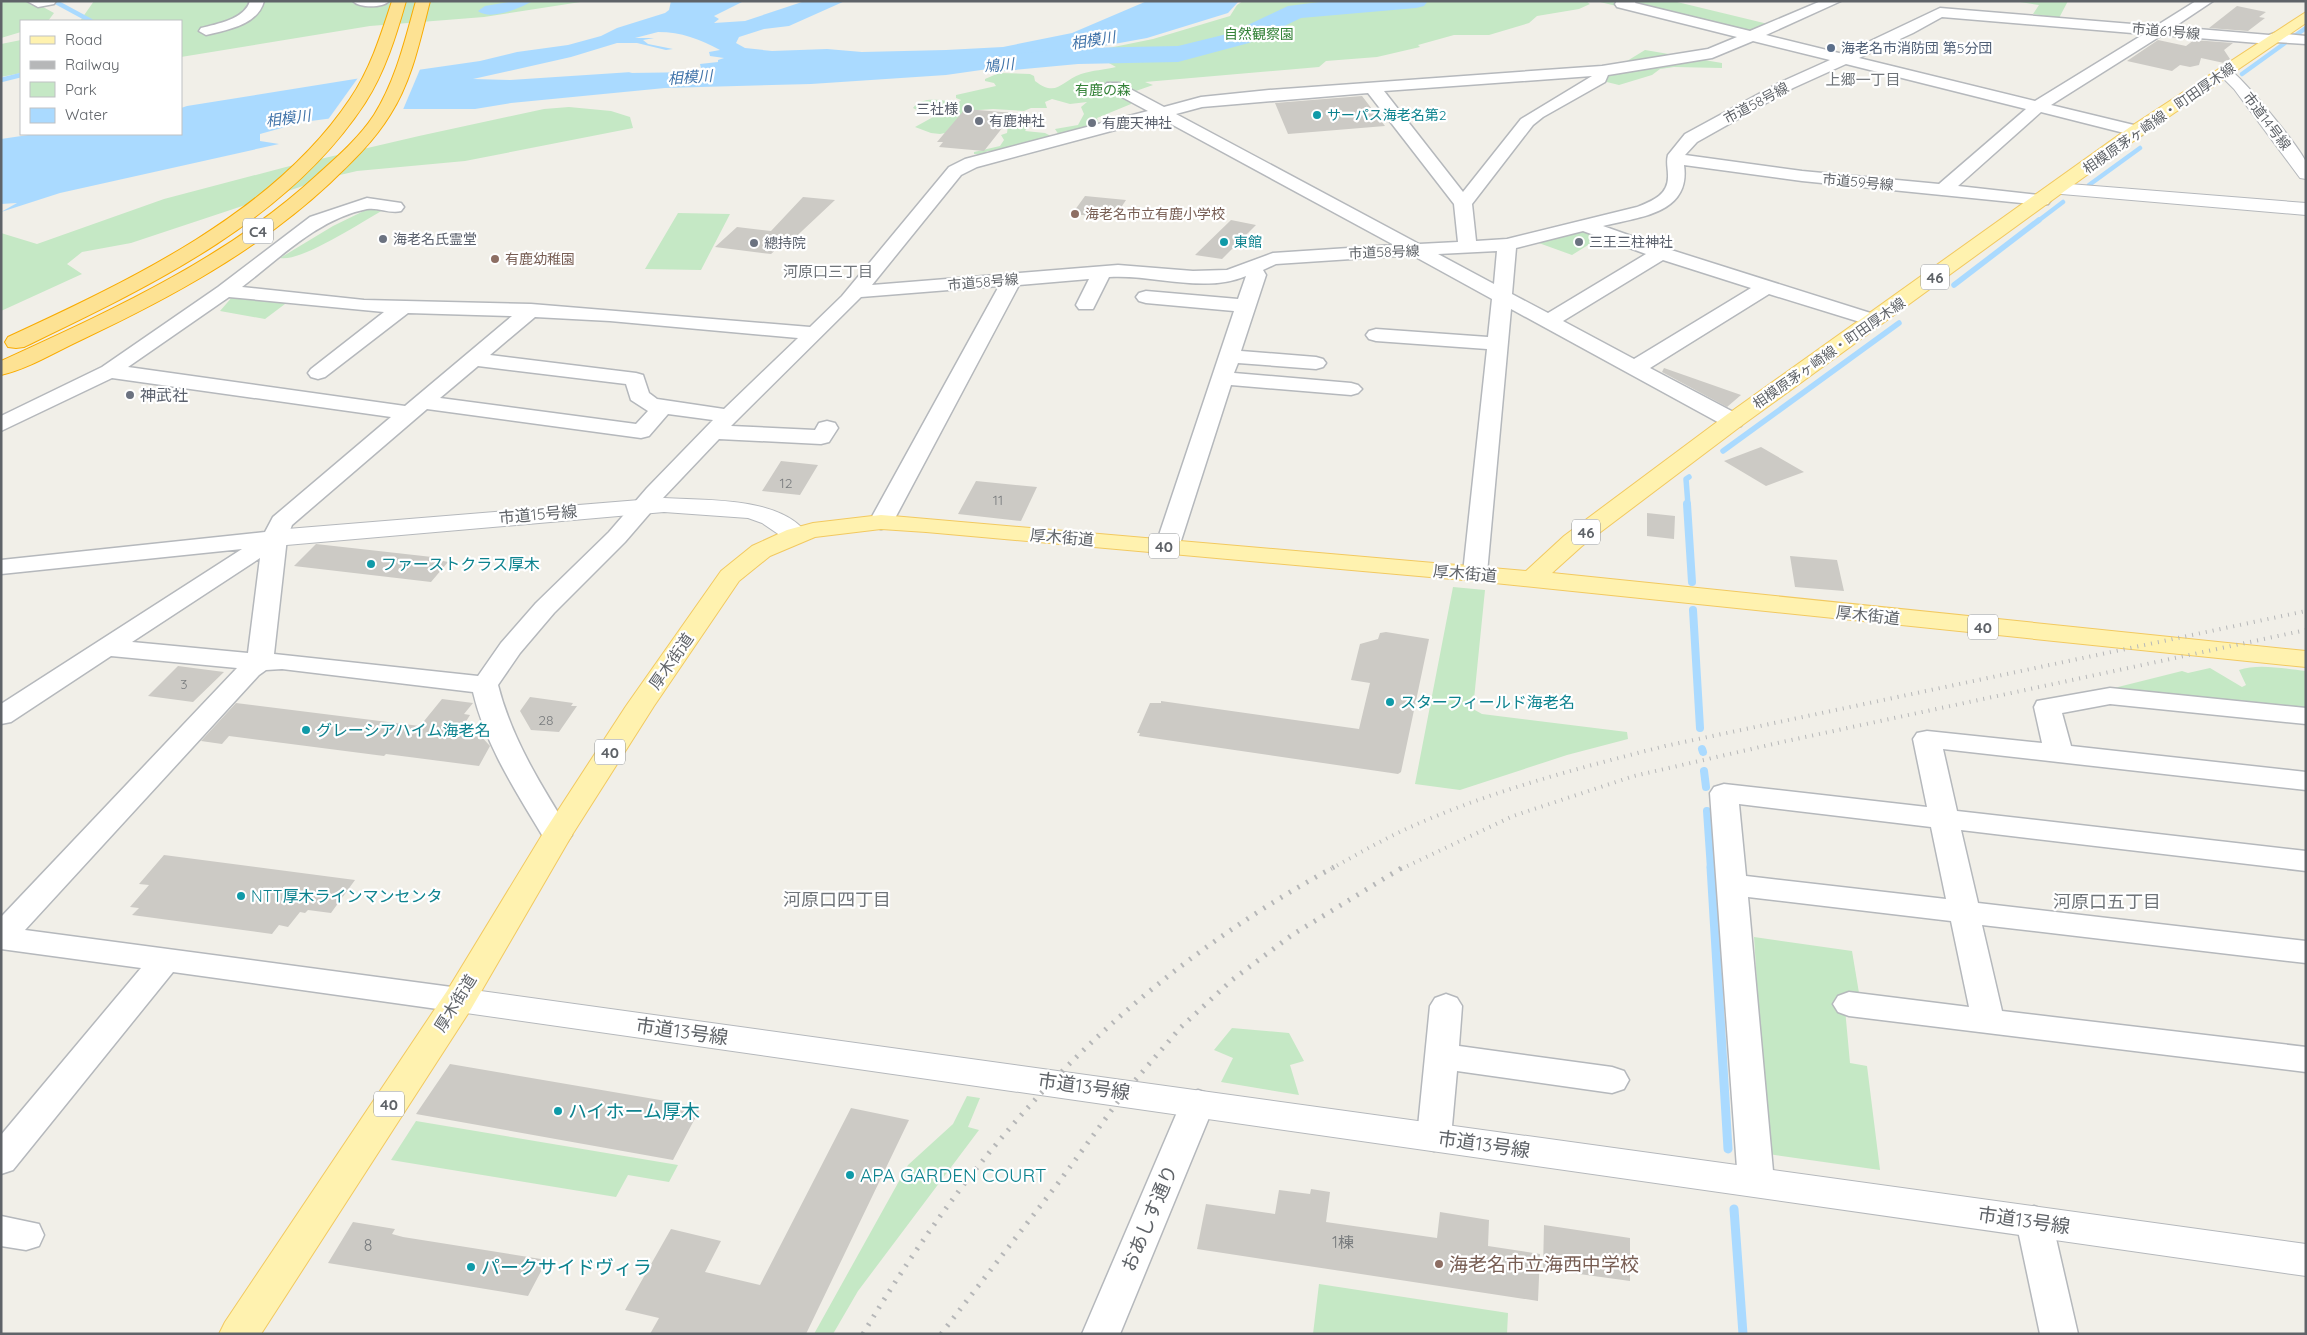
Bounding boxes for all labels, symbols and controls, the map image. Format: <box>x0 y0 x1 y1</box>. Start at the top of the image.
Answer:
street label: 市道61号線 <box>2131 19 2201 43</box>
legend <box>20 20 182 135</box>
park label: 自然観察園 <box>1224 25 1294 43</box>
water label: 相模川 <box>1069 27 1119 53</box>
text: Road <box>65 30 102 49</box>
place label: 海老名市消防団 第5分団 <box>1841 39 1992 57</box>
marker: 海老名市消防団 第5分団 <box>1825 42 1837 54</box>
water label: 鳩川 <box>983 54 1017 76</box>
text: Railway <box>65 55 120 74</box>
street label: 相模原茅ヶ崎線・町田厚木線 <box>2079 58 2239 178</box>
water label: 相模川 <box>667 66 715 88</box>
district label: 上郷一丁目 <box>1825 70 1901 89</box>
street label: 市道58号線 <box>1720 78 1792 128</box>
text: Park <box>65 80 97 99</box>
park label: 有鹿の森 <box>1075 81 1131 99</box>
street label: 市道14号線 <box>2239 88 2295 154</box>
place label: 三社様 <box>916 100 958 118</box>
marker: 三社様 <box>962 103 974 115</box>
text: Water <box>65 105 108 124</box>
water label: 相模川 <box>264 105 314 131</box>
place label: サーパス海老名第2 <box>1327 106 1447 124</box>
marker: サーパス海老名第2 <box>1311 109 1323 121</box>
place label: 有鹿神社 <box>989 112 1045 130</box>
place label: 有鹿天神社 <box>1102 114 1172 132</box>
marker: 有鹿神社 <box>973 115 985 127</box>
marker: 有鹿天神社 <box>1086 117 1098 129</box>
street label: 市道59号線 <box>1822 170 1894 194</box>
place label: 海老名市立有鹿小学校 <box>1085 205 1225 223</box>
marker: 海老名市立有鹿小学校 <box>1069 208 1081 220</box>
road number: C4 <box>243 218 273 244</box>
place label: 海老名氏霊堂 <box>393 230 477 248</box>
marker: 海老名氏霊堂 <box>377 233 389 245</box>
place label: 東館 <box>1234 233 1262 251</box>
place label: 三王三柱神社 <box>1589 233 1673 251</box>
place label: 總持院 <box>764 234 806 252</box>
marker: 東館 <box>1218 236 1230 248</box>
marker: 三王三柱神社 <box>1573 236 1585 248</box>
marker: 總持院 <box>748 237 760 249</box>
street label: 市道58号線 <box>1348 242 1420 262</box>
place label: 有鹿幼稚園 <box>505 250 575 268</box>
marker: 有鹿幼稚園 <box>489 253 501 265</box>
district label: 河原口三丁目 <box>783 262 873 281</box>
road number: 46 <box>1921 264 1949 290</box>
street label: 市道58号線 <box>947 270 1019 294</box>
street label: 相模原茅ヶ崎線・町田厚木線 <box>1749 293 1909 413</box>
place label: 神武社 <box>140 385 188 405</box>
marker: 神武社 <box>124 389 136 401</box>
house number: 12 <box>780 474 793 492</box>
house number: 11 <box>993 491 1003 509</box>
street label: 市道15号線 <box>498 501 578 527</box>
road number: 46 <box>1572 520 1600 544</box>
street label: 厚木街道 <box>1029 524 1095 550</box>
road number: 40 <box>1149 534 1179 558</box>
place label: ファーストクラス厚木 <box>381 554 540 574</box>
marker: ファーストクラス厚木 <box>365 558 377 570</box>
street label: 厚木街道 <box>1432 560 1498 586</box>
street label: 厚木街道 <box>1835 602 1901 628</box>
road number: 40 <box>1968 614 1998 640</box>
street label: 厚木街道 <box>644 629 698 693</box>
house number: 3 <box>180 675 188 693</box>
place label: スターフィールド海老名 <box>1400 692 1575 712</box>
marker: スターフィールド海老名 <box>1384 696 1396 708</box>
house number: 28 <box>538 711 554 729</box>
place label: グレーシアハイム海老名 <box>316 720 490 740</box>
marker: グレーシアハイム海老名 <box>300 724 312 736</box>
road number: 40 <box>595 740 625 764</box>
place label: NTT厚木ラインマンセンタ <box>251 886 442 906</box>
district label: 河原口四丁目 <box>783 888 891 911</box>
marker: NTT厚木ラインマンセンタ <box>235 890 247 902</box>
district label: 河原口五丁目 <box>2053 890 2161 913</box>
street label: 厚木街道 <box>430 971 480 1035</box>
street label: 市道13号線 <box>634 1013 730 1049</box>
street label: 市道13号線 <box>1036 1068 1132 1104</box>
road number: 40 <box>374 1092 404 1116</box>
place label: ハイホーム厚木 <box>568 1099 700 1123</box>
marker: ハイホーム厚木 <box>552 1105 564 1117</box>
street label: 市道13号線 <box>1436 1126 1532 1162</box>
street label: おあしす通り <box>1116 1161 1182 1275</box>
place label: APA GARDEN COURT <box>860 1163 1046 1187</box>
marker: APA GARDEN COURT <box>844 1169 856 1181</box>
street label: 市道13号線 <box>1976 1202 2072 1238</box>
house number: 1棟 <box>1332 1232 1354 1252</box>
house number: 8 <box>364 1235 372 1255</box>
place label: 海老名市立海西中学校 <box>1449 1252 1639 1276</box>
place label: パークサイドヴィラ <box>481 1255 652 1279</box>
marker: 海老名市立海西中学校 <box>1433 1258 1445 1270</box>
marker: パークサイドヴィラ <box>465 1261 477 1273</box>

